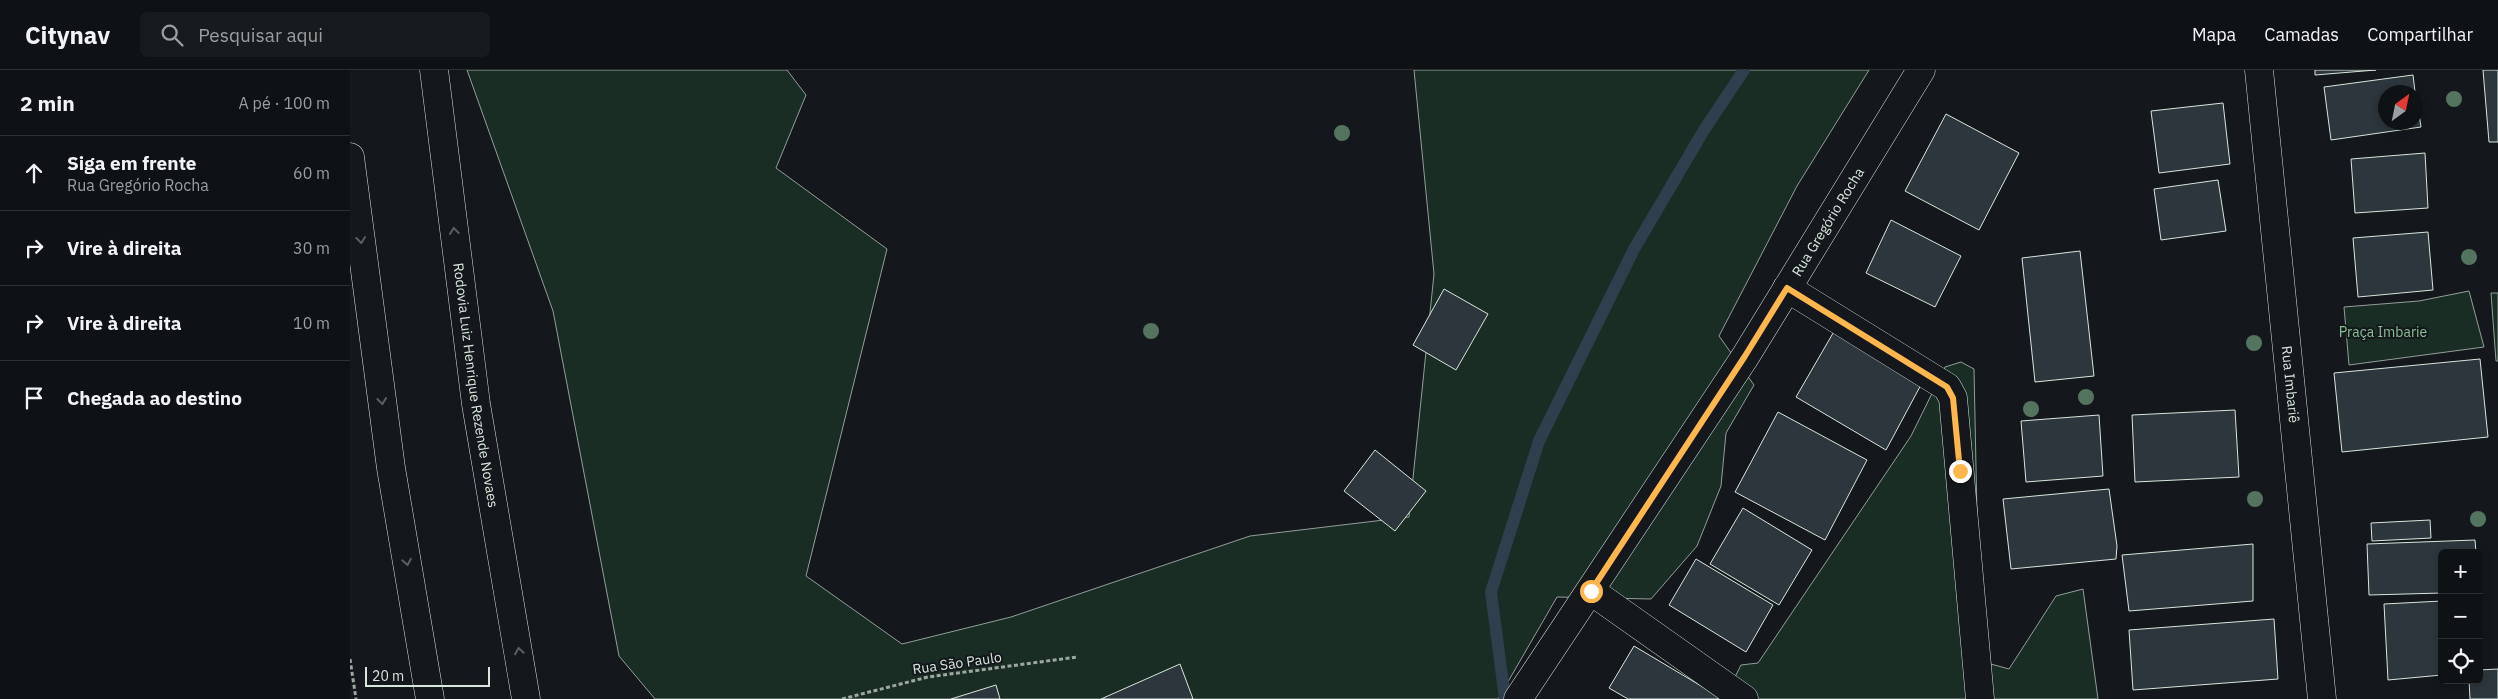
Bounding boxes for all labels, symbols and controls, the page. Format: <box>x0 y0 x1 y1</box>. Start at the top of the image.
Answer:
search box <box>140 12 490 57</box>
text: Citynav <box>25 19 110 51</box>
icon: search <box>158 21 186 49</box>
text: Pesquisar aqui <box>198 23 323 47</box>
text: Mapa <box>2192 23 2236 46</box>
text: Camadas <box>2264 23 2339 46</box>
text: Compartilhar <box>2367 23 2473 46</box>
north arrow <box>2378 85 2423 130</box>
text: 2 min <box>20 89 75 117</box>
text: A pé · 100 m <box>239 93 330 113</box>
text: Siga em frente <box>67 151 197 175</box>
icon: ahead <box>20 159 48 187</box>
text: 60 m <box>293 163 330 183</box>
street label: Rua Gregório Rocha <box>1788 164 1868 280</box>
text: Rua Gregório Rocha <box>67 175 209 195</box>
one-way arrow <box>449 227 460 235</box>
icon: right <box>20 234 48 262</box>
text: Vire à direita <box>67 236 182 260</box>
one-way arrow <box>355 236 366 244</box>
text: 30 m <box>293 238 330 258</box>
street label: Rodovia Luiz Henrique Rezende Novaes <box>449 262 502 509</box>
icon: right <box>20 309 48 337</box>
text: Vire à direita <box>67 311 182 335</box>
text: 10 m <box>293 313 330 333</box>
park label: Praça Imbarie <box>2339 323 2428 341</box>
street label: Rua Imbariê <box>2278 345 2303 424</box>
icon: arrive <box>20 384 48 412</box>
text: Chegada ao destino <box>67 386 242 410</box>
one-way arrow <box>376 397 387 405</box>
route end <box>1949 460 1972 483</box>
map controls <box>2438 549 2483 684</box>
button: + <box>2438 549 2483 594</box>
one-way arrow <box>401 557 411 566</box>
route start <box>1580 580 1603 603</box>
button: − <box>2438 594 2483 639</box>
button: locate <box>2438 639 2483 684</box>
one-way arrow <box>514 646 524 655</box>
street label: Rua São Paulo <box>911 648 1003 678</box>
scale bar <box>365 664 490 687</box>
text: 20 m <box>372 667 404 685</box>

